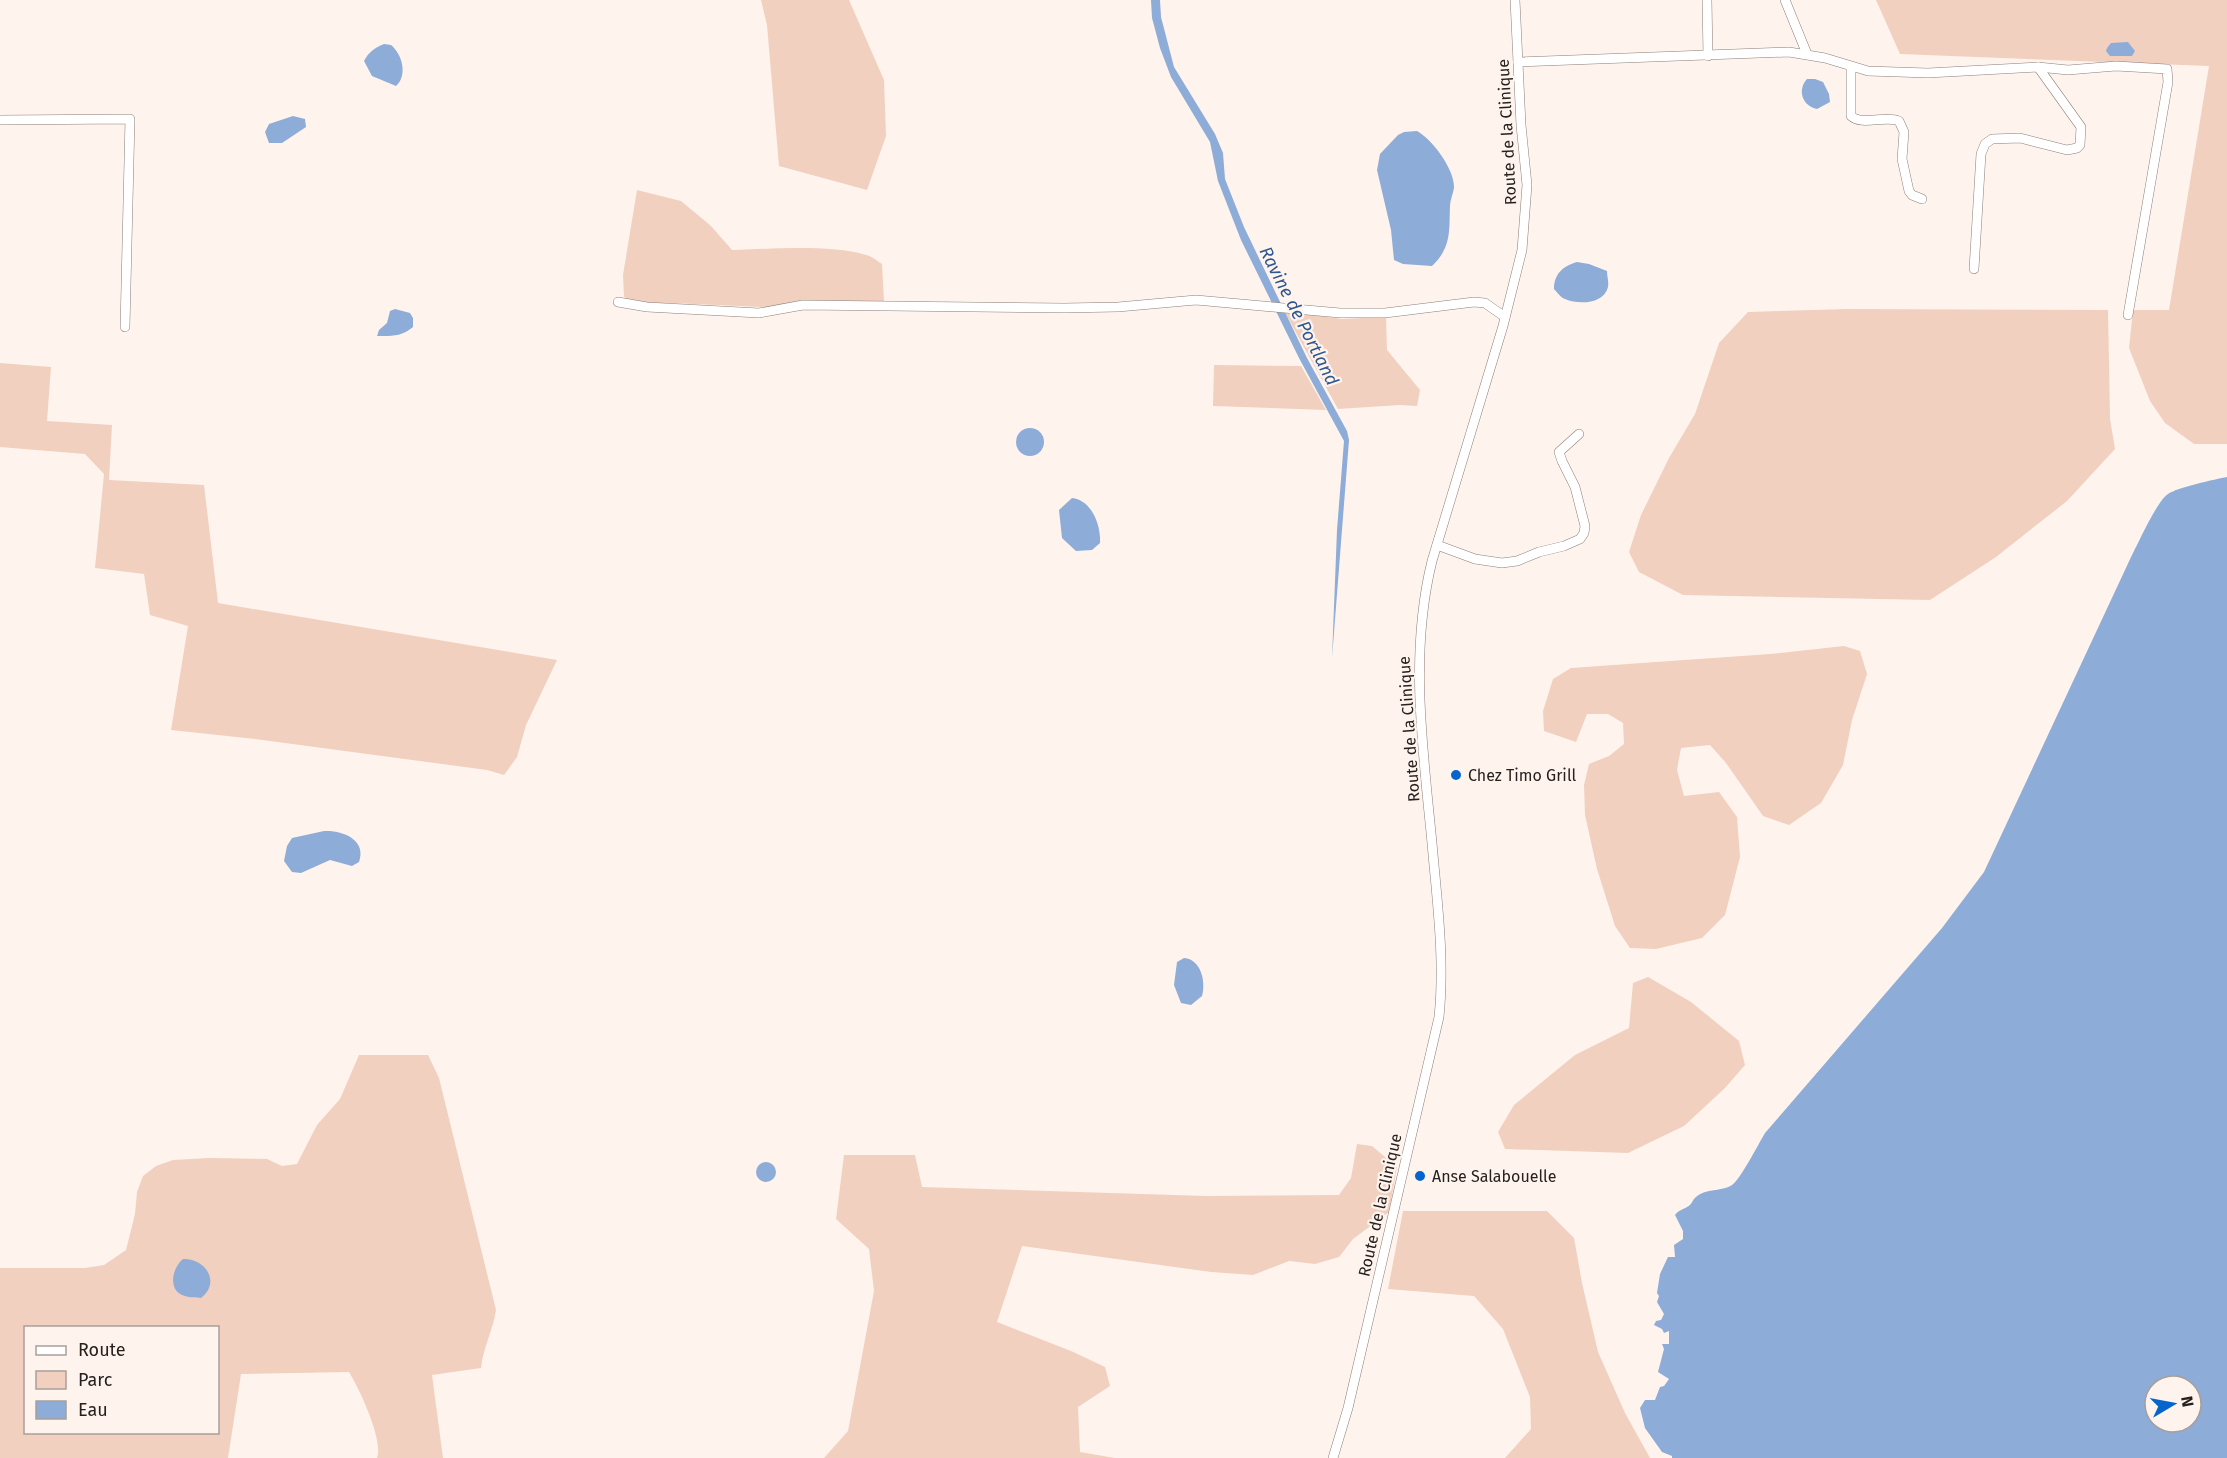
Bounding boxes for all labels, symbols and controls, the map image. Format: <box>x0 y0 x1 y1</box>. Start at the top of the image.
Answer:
street label: Route de la Clinique <box>1494 59 1520 205</box>
water label: Ravine de Portland <box>1254 243 1344 390</box>
street label: Route de la Clinique <box>1394 655 1424 803</box>
place label: Chez Timo Grill <box>1468 766 1577 785</box>
marker: Chez Timo Grill <box>1449 768 1463 782</box>
street label: Route de la Clinique <box>1354 1132 1406 1278</box>
place label: Anse Salabouelle <box>1432 1167 1556 1186</box>
marker: Anse Salabouelle <box>1413 1169 1427 1183</box>
legend <box>24 1326 219 1434</box>
text: Route <box>78 1339 126 1361</box>
text: Parc <box>78 1369 113 1391</box>
north arrow <box>2143 1374 2203 1434</box>
text: N <box>2177 1395 2198 1408</box>
text: Eau <box>78 1399 108 1421</box>

